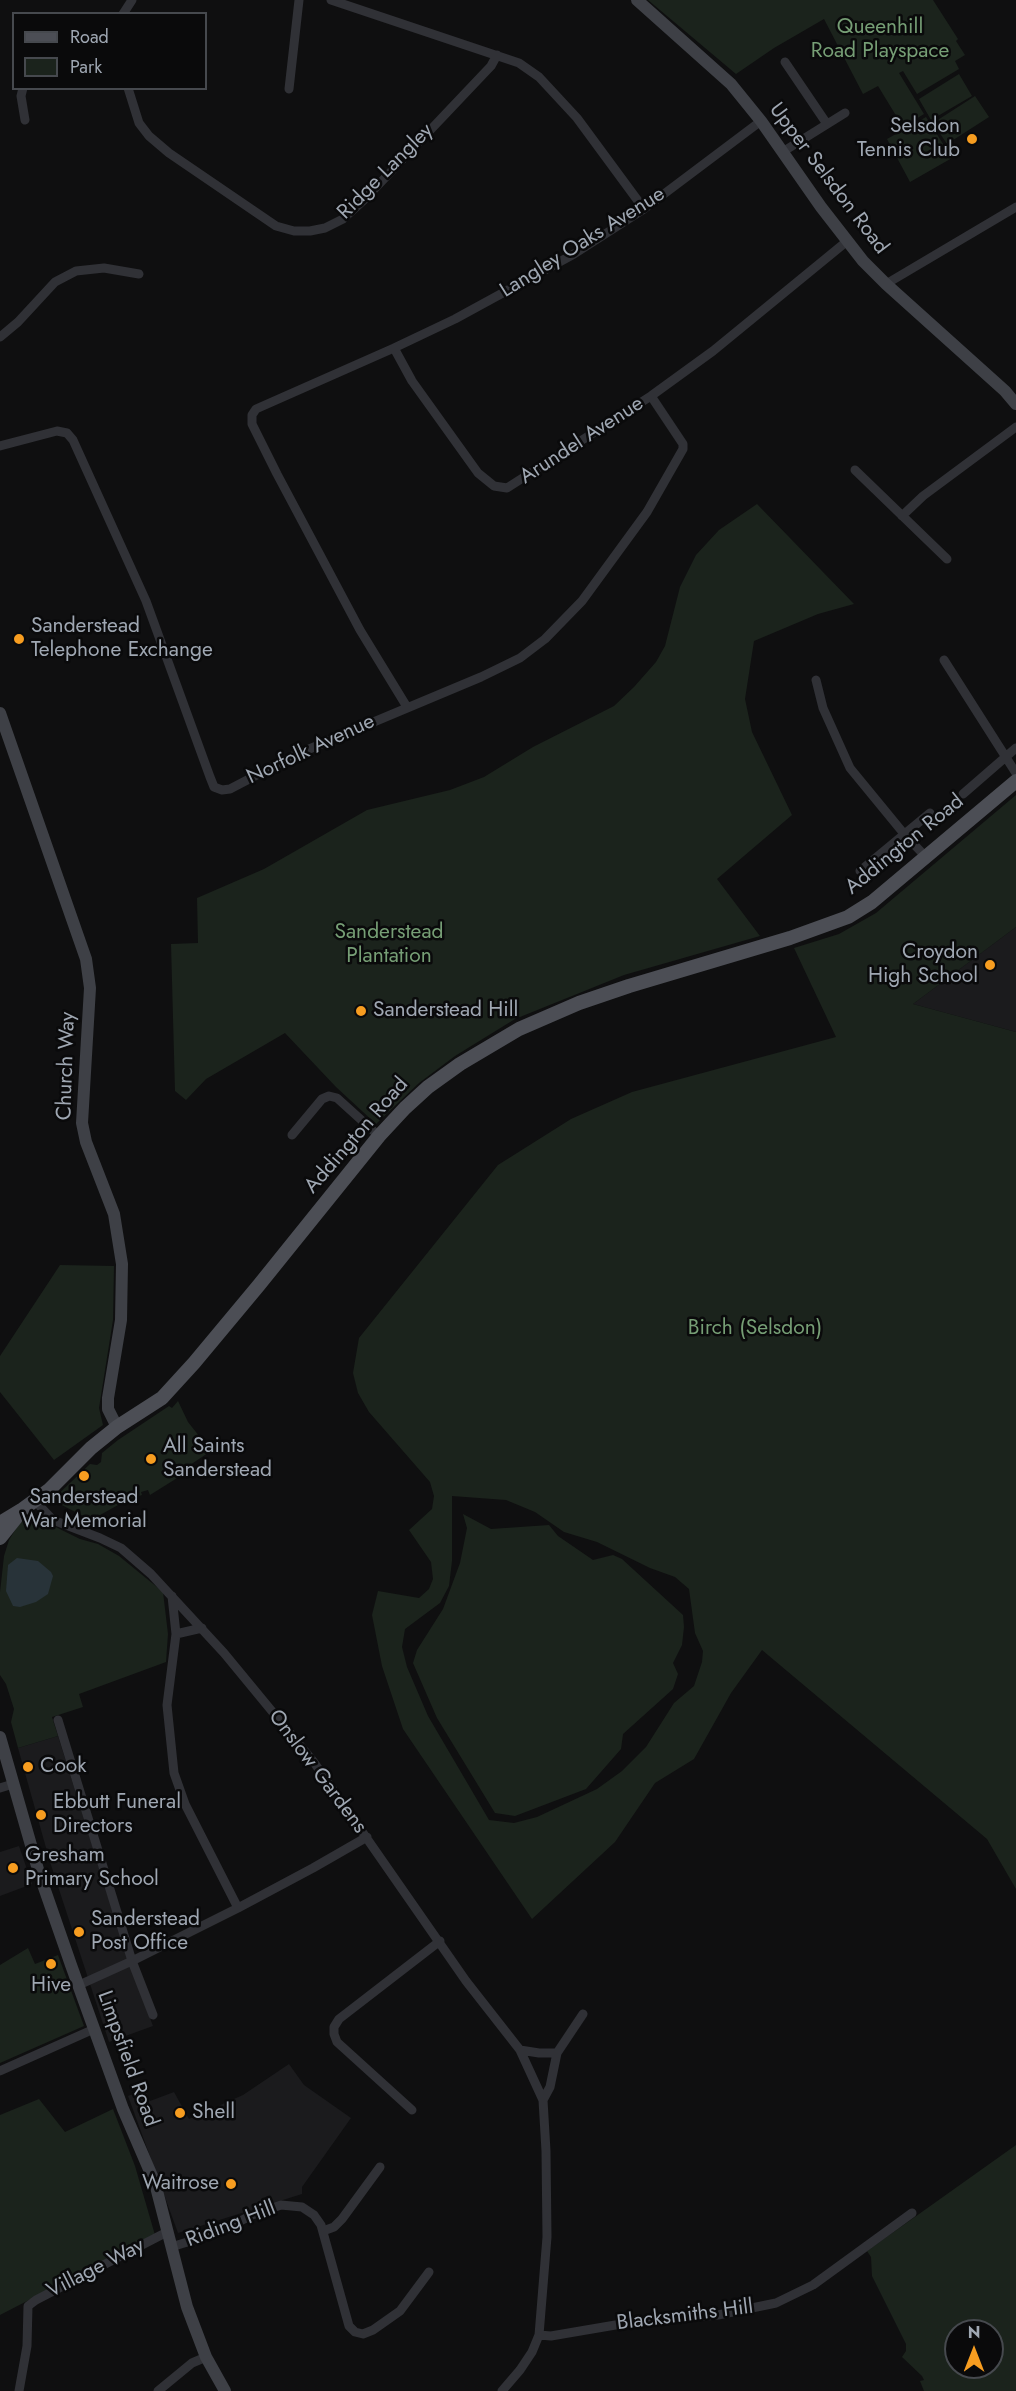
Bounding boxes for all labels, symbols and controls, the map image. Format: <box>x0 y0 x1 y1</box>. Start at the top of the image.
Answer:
legend <box>12 12 207 90</box>
park label: Queenhill Road Playspace <box>811 15 949 65</box>
text: Road <box>70 24 109 50</box>
text: Park <box>70 54 102 80</box>
street label: Upper Selsdon Road <box>763 98 893 260</box>
place label: Selsdon Tennis Club <box>857 114 960 164</box>
street label: Ridge Langley <box>333 119 439 225</box>
marker: Selsdon Tennis Club <box>965 132 979 146</box>
street label: Langley Oaks Avenue <box>496 182 670 304</box>
street label: Arundel Avenue <box>515 392 649 490</box>
place label: Sanderstead Telephone Exchange <box>31 614 213 664</box>
marker: Sanderstead Telephone Exchange <box>12 632 26 646</box>
street label: Norfolk Avenue <box>243 709 379 791</box>
street label: Addington Road <box>841 789 969 901</box>
park label: Sanderstead Plantation <box>334 920 444 970</box>
place label: Croydon High School <box>868 940 978 990</box>
marker: Croydon High School <box>983 958 997 972</box>
place label: Sanderstead Hill <box>373 998 518 1024</box>
marker: Sanderstead Hill <box>354 1004 368 1018</box>
street label: Church Way <box>53 1011 81 1121</box>
street label: Addington Road <box>300 1073 414 1199</box>
park label: Birch (Selsdon) <box>688 1316 822 1342</box>
place label: All Saints Sanderstead <box>163 1434 272 1484</box>
marker: All Saints Sanderstead <box>144 1452 158 1466</box>
marker: Sanderstead War Memorial <box>77 1469 91 1483</box>
place label: Sanderstead War Memorial <box>21 1485 147 1535</box>
street label: Onslow Gardens <box>262 1705 372 1839</box>
place label: Cook <box>40 1754 87 1780</box>
marker: Cook <box>21 1760 35 1774</box>
place label: Ebbutt Funeral Directors <box>53 1790 181 1840</box>
marker: Ebbutt Funeral Directors <box>34 1808 48 1822</box>
place label: Gresham Primary School <box>25 1843 159 1893</box>
marker: Gresham Primary School <box>6 1861 20 1875</box>
place label: Sanderstead Post Office <box>91 1907 200 1957</box>
marker: Sanderstead Post Office <box>72 1925 86 1939</box>
marker: Hive <box>44 1957 58 1971</box>
place label: Hive <box>31 1973 71 1999</box>
street label: Limpsfield Road <box>91 1988 163 2130</box>
place label: Shell <box>192 2100 235 2126</box>
marker: Shell <box>173 2106 187 2120</box>
place label: Waitrose <box>142 2171 219 2197</box>
marker: Waitrose <box>224 2177 238 2191</box>
street label: Riding Hill <box>183 2196 279 2254</box>
street label: Village Way <box>43 2234 149 2304</box>
street label: Blacksmiths Hill <box>615 2295 755 2337</box>
north arrow <box>944 2319 1004 2379</box>
text: N <box>968 2321 980 2344</box>

